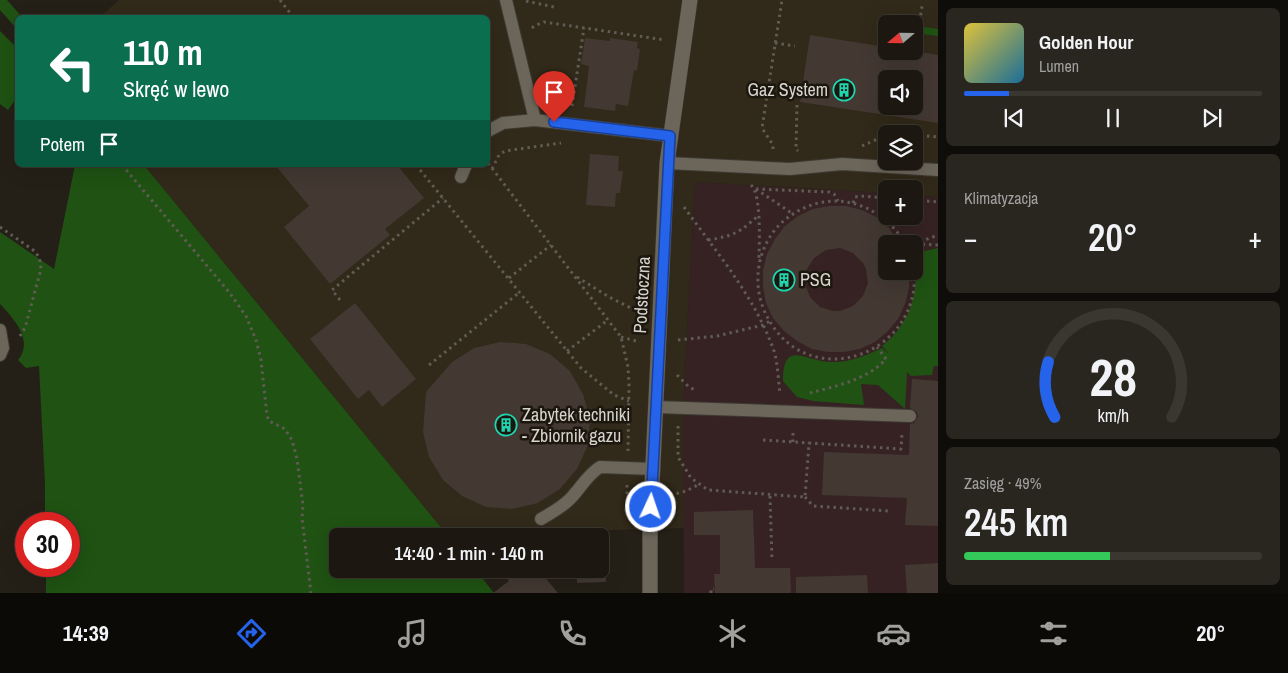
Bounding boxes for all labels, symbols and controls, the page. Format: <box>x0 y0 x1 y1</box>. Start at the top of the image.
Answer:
north arrow <box>878 15 922 60</box>
map controls <box>878 15 923 280</box>
text: 110 m <box>123 29 203 76</box>
text: Golden Hour <box>1039 29 1133 55</box>
icon: left <box>40 35 105 100</box>
text: Lumen <box>1039 55 1079 77</box>
button: sound <box>878 70 923 115</box>
pin <box>533 71 575 122</box>
text: Skręć w lewo <box>123 74 229 104</box>
place label: Gaz System <box>748 77 828 102</box>
icon: arrive <box>540 78 568 106</box>
building icon: Gaz System <box>832 78 856 102</box>
icon: previous <box>1000 104 1028 132</box>
icon: pause <box>1099 104 1127 132</box>
icon: next <box>1198 104 1226 132</box>
button: layers <box>878 125 923 170</box>
icon: arrive <box>95 130 123 158</box>
text: Potem <box>40 131 85 157</box>
button: + <box>878 180 923 225</box>
text: Klimatyzacja <box>964 187 1038 209</box>
text: 20° <box>1088 212 1138 263</box>
text: − <box>964 219 977 257</box>
text: + <box>1249 219 1262 257</box>
button: − <box>878 235 923 280</box>
street label: Podstoczna <box>627 256 656 334</box>
place label: PSG <box>800 267 831 292</box>
building icon: PSG <box>772 268 796 292</box>
text: 28 <box>1089 342 1137 412</box>
place label: Zabytek techniki - Zbiornik gazu <box>522 402 630 448</box>
text: km/h <box>1097 404 1129 428</box>
building icon: Zabytek techniki - Zbiornik gazu <box>494 413 518 437</box>
text: Zasięg · 49% <box>964 472 1041 494</box>
position arrow <box>624 480 676 532</box>
text: 245 km <box>964 497 1068 548</box>
speed limit sign: 30 <box>15 512 80 577</box>
text: 14:40 · 1 min · 140 m <box>394 540 544 566</box>
icon: directions <box>234 616 269 651</box>
icon: music <box>395 616 430 651</box>
icon: phone <box>555 616 590 651</box>
icon: climate <box>715 616 750 651</box>
icon: car <box>876 616 911 651</box>
icon: filters <box>1036 616 1071 651</box>
text: 14:39 <box>63 618 109 648</box>
text: 20° <box>1196 618 1225 648</box>

